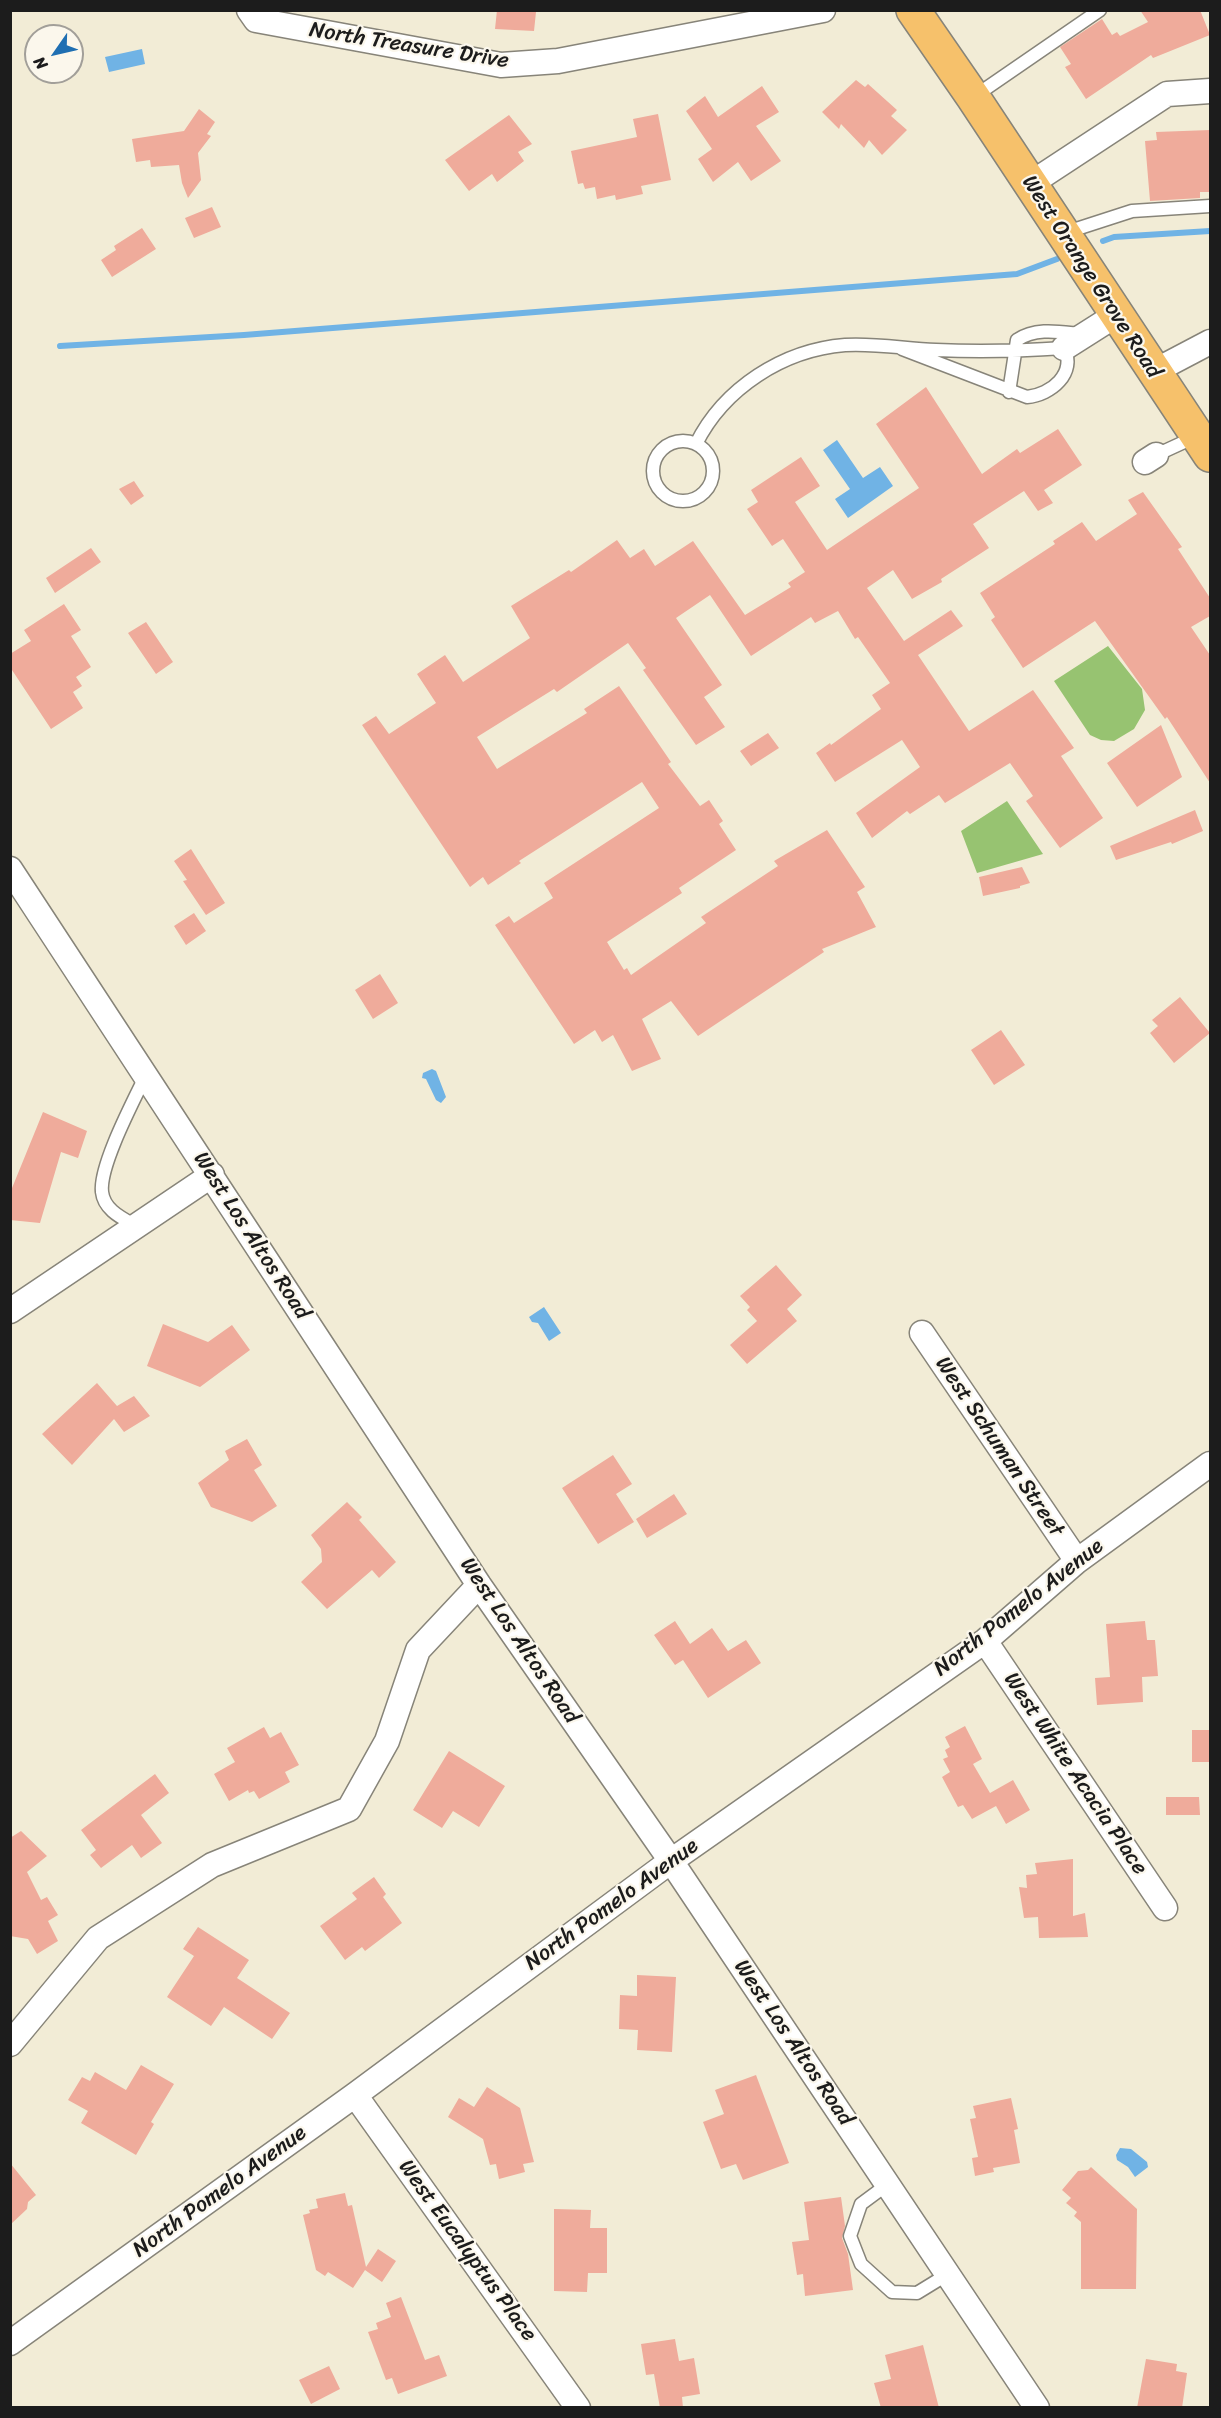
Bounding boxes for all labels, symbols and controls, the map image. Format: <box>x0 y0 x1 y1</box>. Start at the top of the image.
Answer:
street label: North Treasure Drive <box>307 17 511 75</box>
north arrow <box>24 24 84 84</box>
text: N <box>25 51 55 76</box>
street label: West Orange Grove Road <box>1016 171 1166 383</box>
street label: West Los Altos Road <box>187 1147 315 1325</box>
street label: West Schuman Street <box>929 1352 1069 1542</box>
street label: North Pomelo Avenue <box>929 1534 1109 1682</box>
street label: West Los Altos Road <box>454 1553 584 1729</box>
street label: West White Acacia Place <box>997 1668 1153 1880</box>
street label: North Pomelo Avenue <box>520 1833 704 1977</box>
street label: West Los Altos Road <box>728 1955 858 2131</box>
street label: North Pomelo Avenue <box>128 2120 312 2264</box>
street label: West Eucalyptus Place <box>392 2155 542 2347</box>

